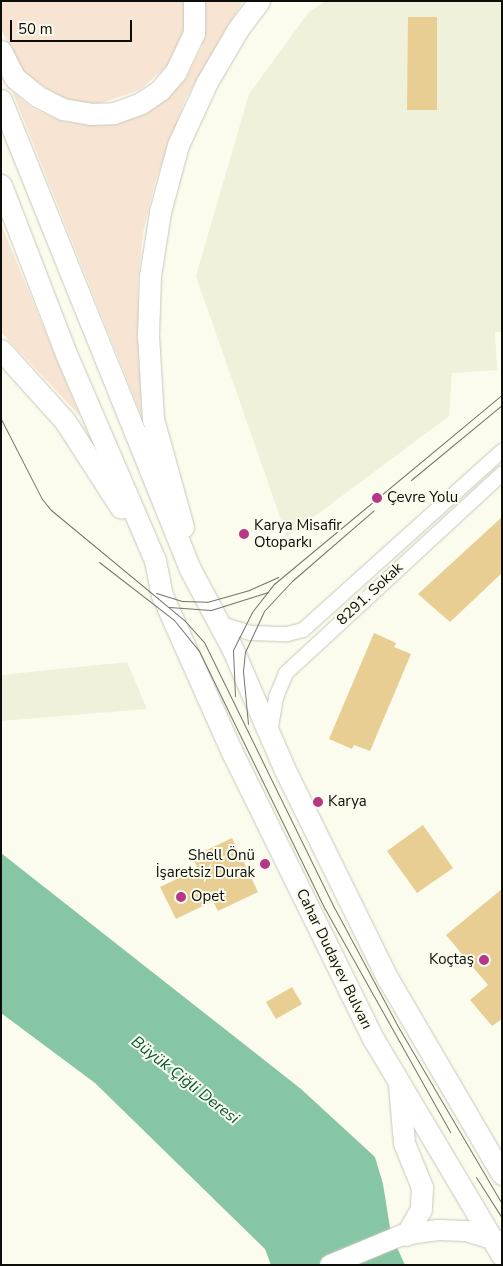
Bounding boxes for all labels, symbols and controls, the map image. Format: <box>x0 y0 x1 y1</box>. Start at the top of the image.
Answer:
scale bar <box>12 10 135 42</box>
text: 50 m <box>18 19 53 39</box>
place label: Çevre Yolu <box>387 489 458 507</box>
marker: Çevre Yolu <box>371 492 383 504</box>
place label: Karya Misafir Otoparkı <box>254 516 342 551</box>
marker: Karya Misafir Otoparkı <box>238 528 250 540</box>
street label: 8291. Sokak <box>333 559 407 629</box>
place label: Karya <box>328 793 367 811</box>
marker: Karya <box>312 796 324 808</box>
place label: Shell Önü İşaretsiz Durak <box>156 846 255 881</box>
marker: Shell Önü İşaretsiz Durak <box>259 858 271 870</box>
street label: Cahar Dudayev Bulvarı <box>292 886 376 1032</box>
place label: Opet <box>191 888 224 906</box>
marker: Opet <box>175 891 187 903</box>
place label: Koçtaş <box>429 951 474 969</box>
marker: Koçtaş <box>478 954 490 966</box>
water label: Büyük Çiğli Deresi <box>127 1032 243 1128</box>

